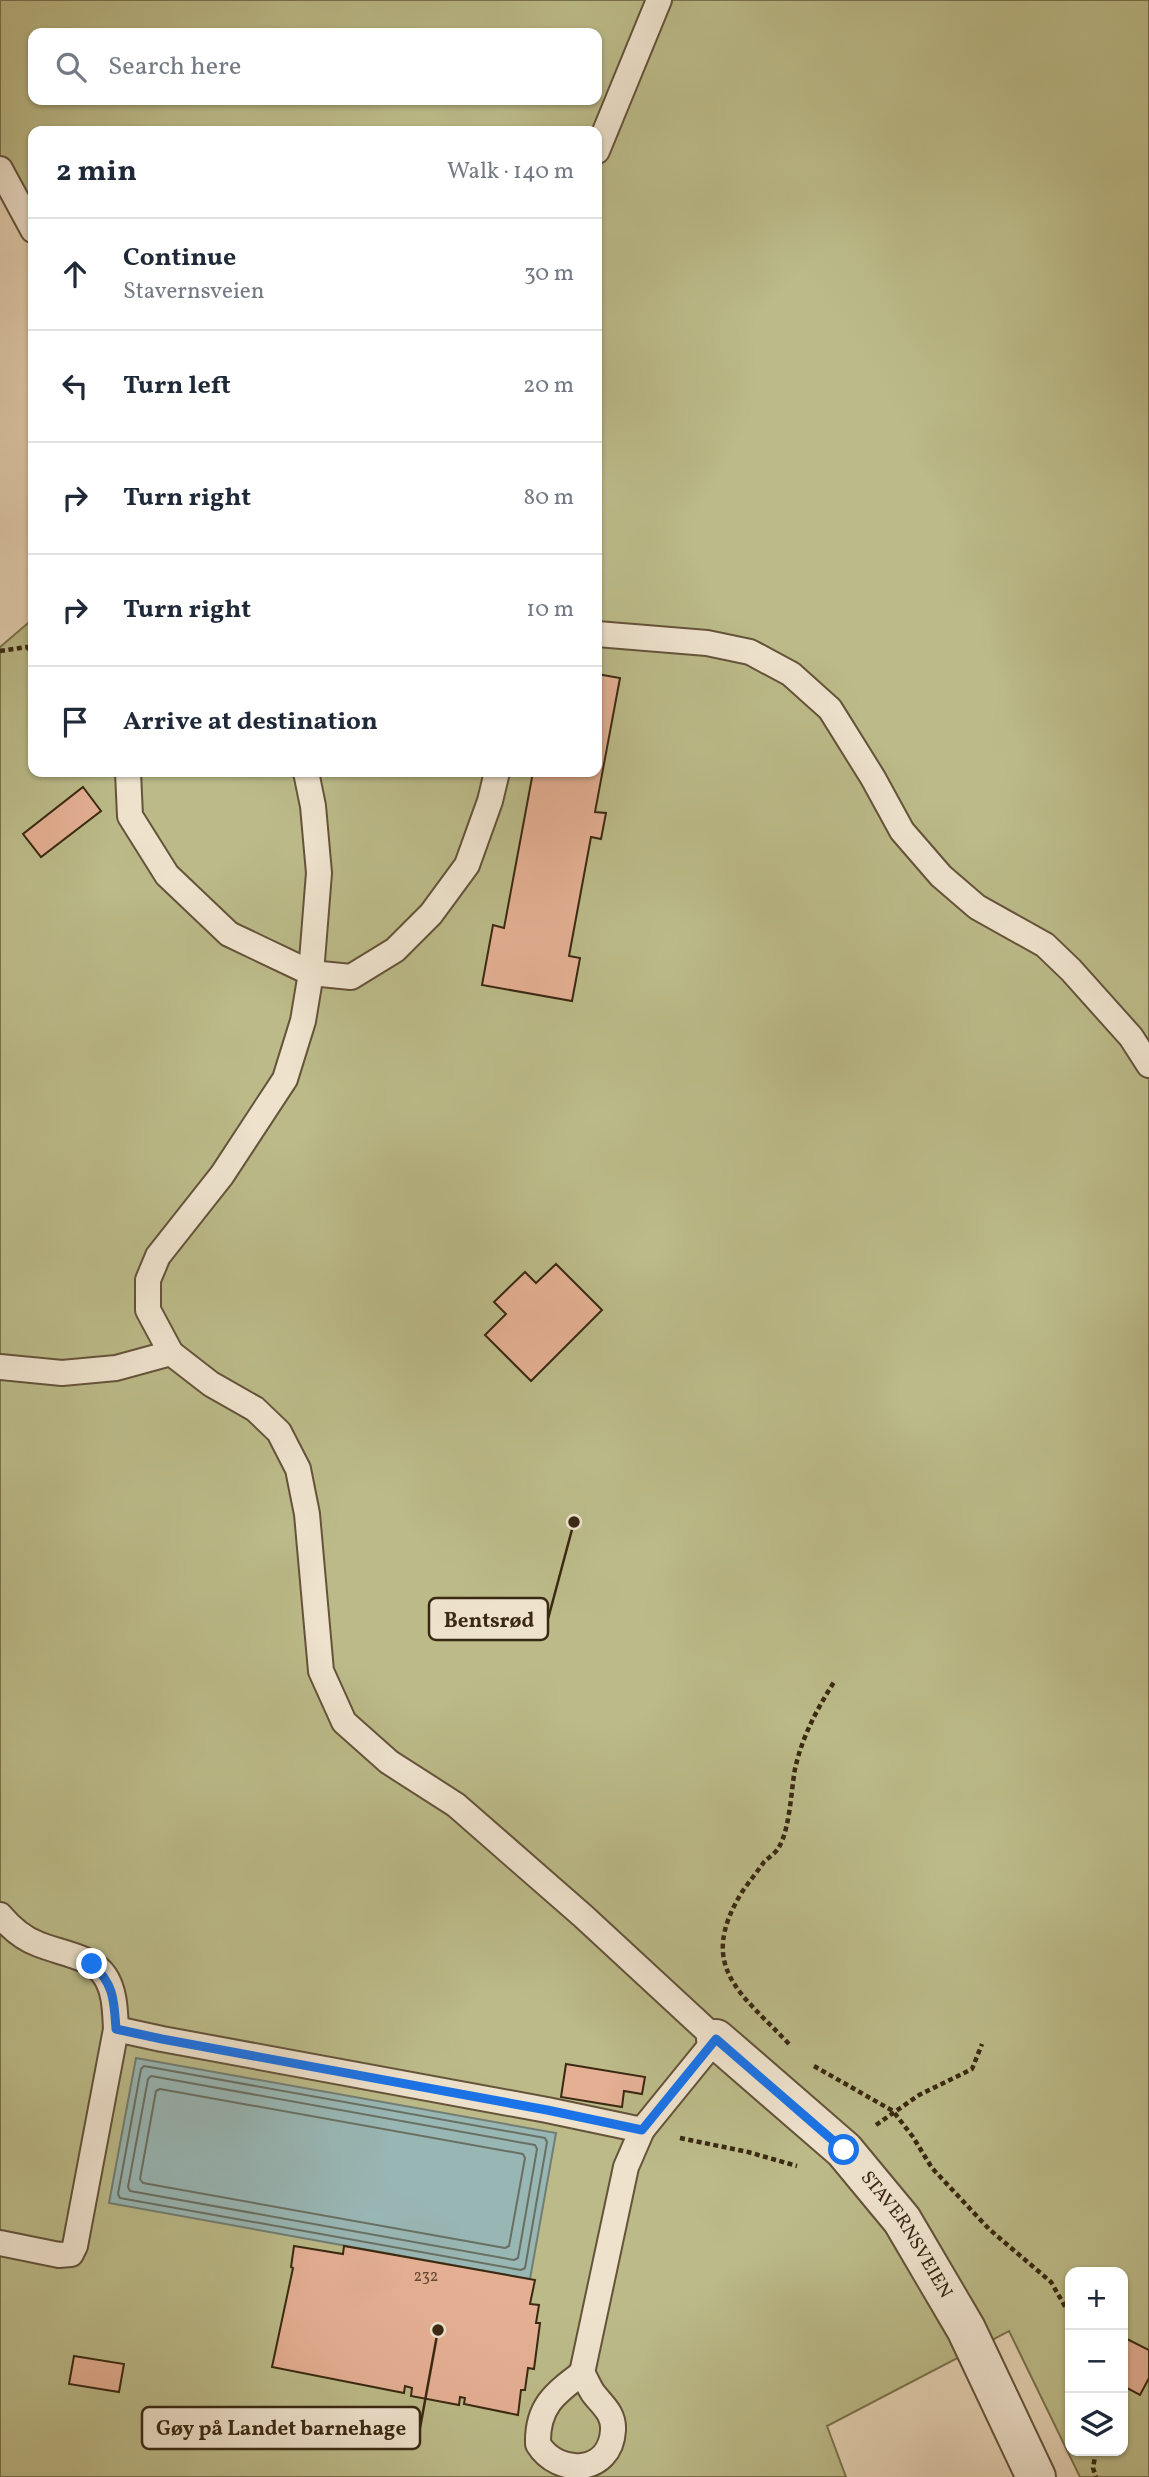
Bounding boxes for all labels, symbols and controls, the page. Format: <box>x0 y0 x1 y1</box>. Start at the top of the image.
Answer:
search box <box>28 28 602 105</box>
icon: search <box>52 48 90 86</box>
text: Search here <box>108 49 241 85</box>
text: 2 min <box>56 151 137 193</box>
text: Walk · 140 m <box>447 156 574 188</box>
text: Continue <box>123 240 236 276</box>
icon: ahead <box>56 255 94 293</box>
text: 30 m <box>524 258 574 290</box>
text: Stavernsveien <box>123 276 264 308</box>
icon: left <box>56 367 94 405</box>
text: Turn left <box>123 368 231 404</box>
text: 20 m <box>523 370 574 402</box>
icon: right <box>56 479 94 517</box>
text: Turn right <box>123 480 251 516</box>
text: 80 m <box>524 482 574 514</box>
icon: right <box>56 591 94 629</box>
text: Turn right <box>123 592 251 628</box>
text: 10 m <box>526 594 574 626</box>
icon: arrive <box>56 703 94 741</box>
text: Arrive at destination <box>123 704 378 740</box>
callout: Bentsrød <box>429 1598 548 1640</box>
text: Bentsrød <box>444 1607 535 1636</box>
route end <box>76 1948 107 1979</box>
route start <box>828 2134 859 2165</box>
street label: STAVERNSVEIEN <box>854 2166 958 2303</box>
house number: 232 <box>414 2266 438 2288</box>
map controls <box>1065 2267 1128 2456</box>
button: + <box>1065 2267 1128 2330</box>
button: − <box>1065 2330 1128 2393</box>
button: layers <box>1065 2393 1128 2456</box>
callout: Gøy på Landet barnehage <box>142 2407 420 2449</box>
text: Gøy på Landet barnehage <box>156 2415 406 2444</box>

